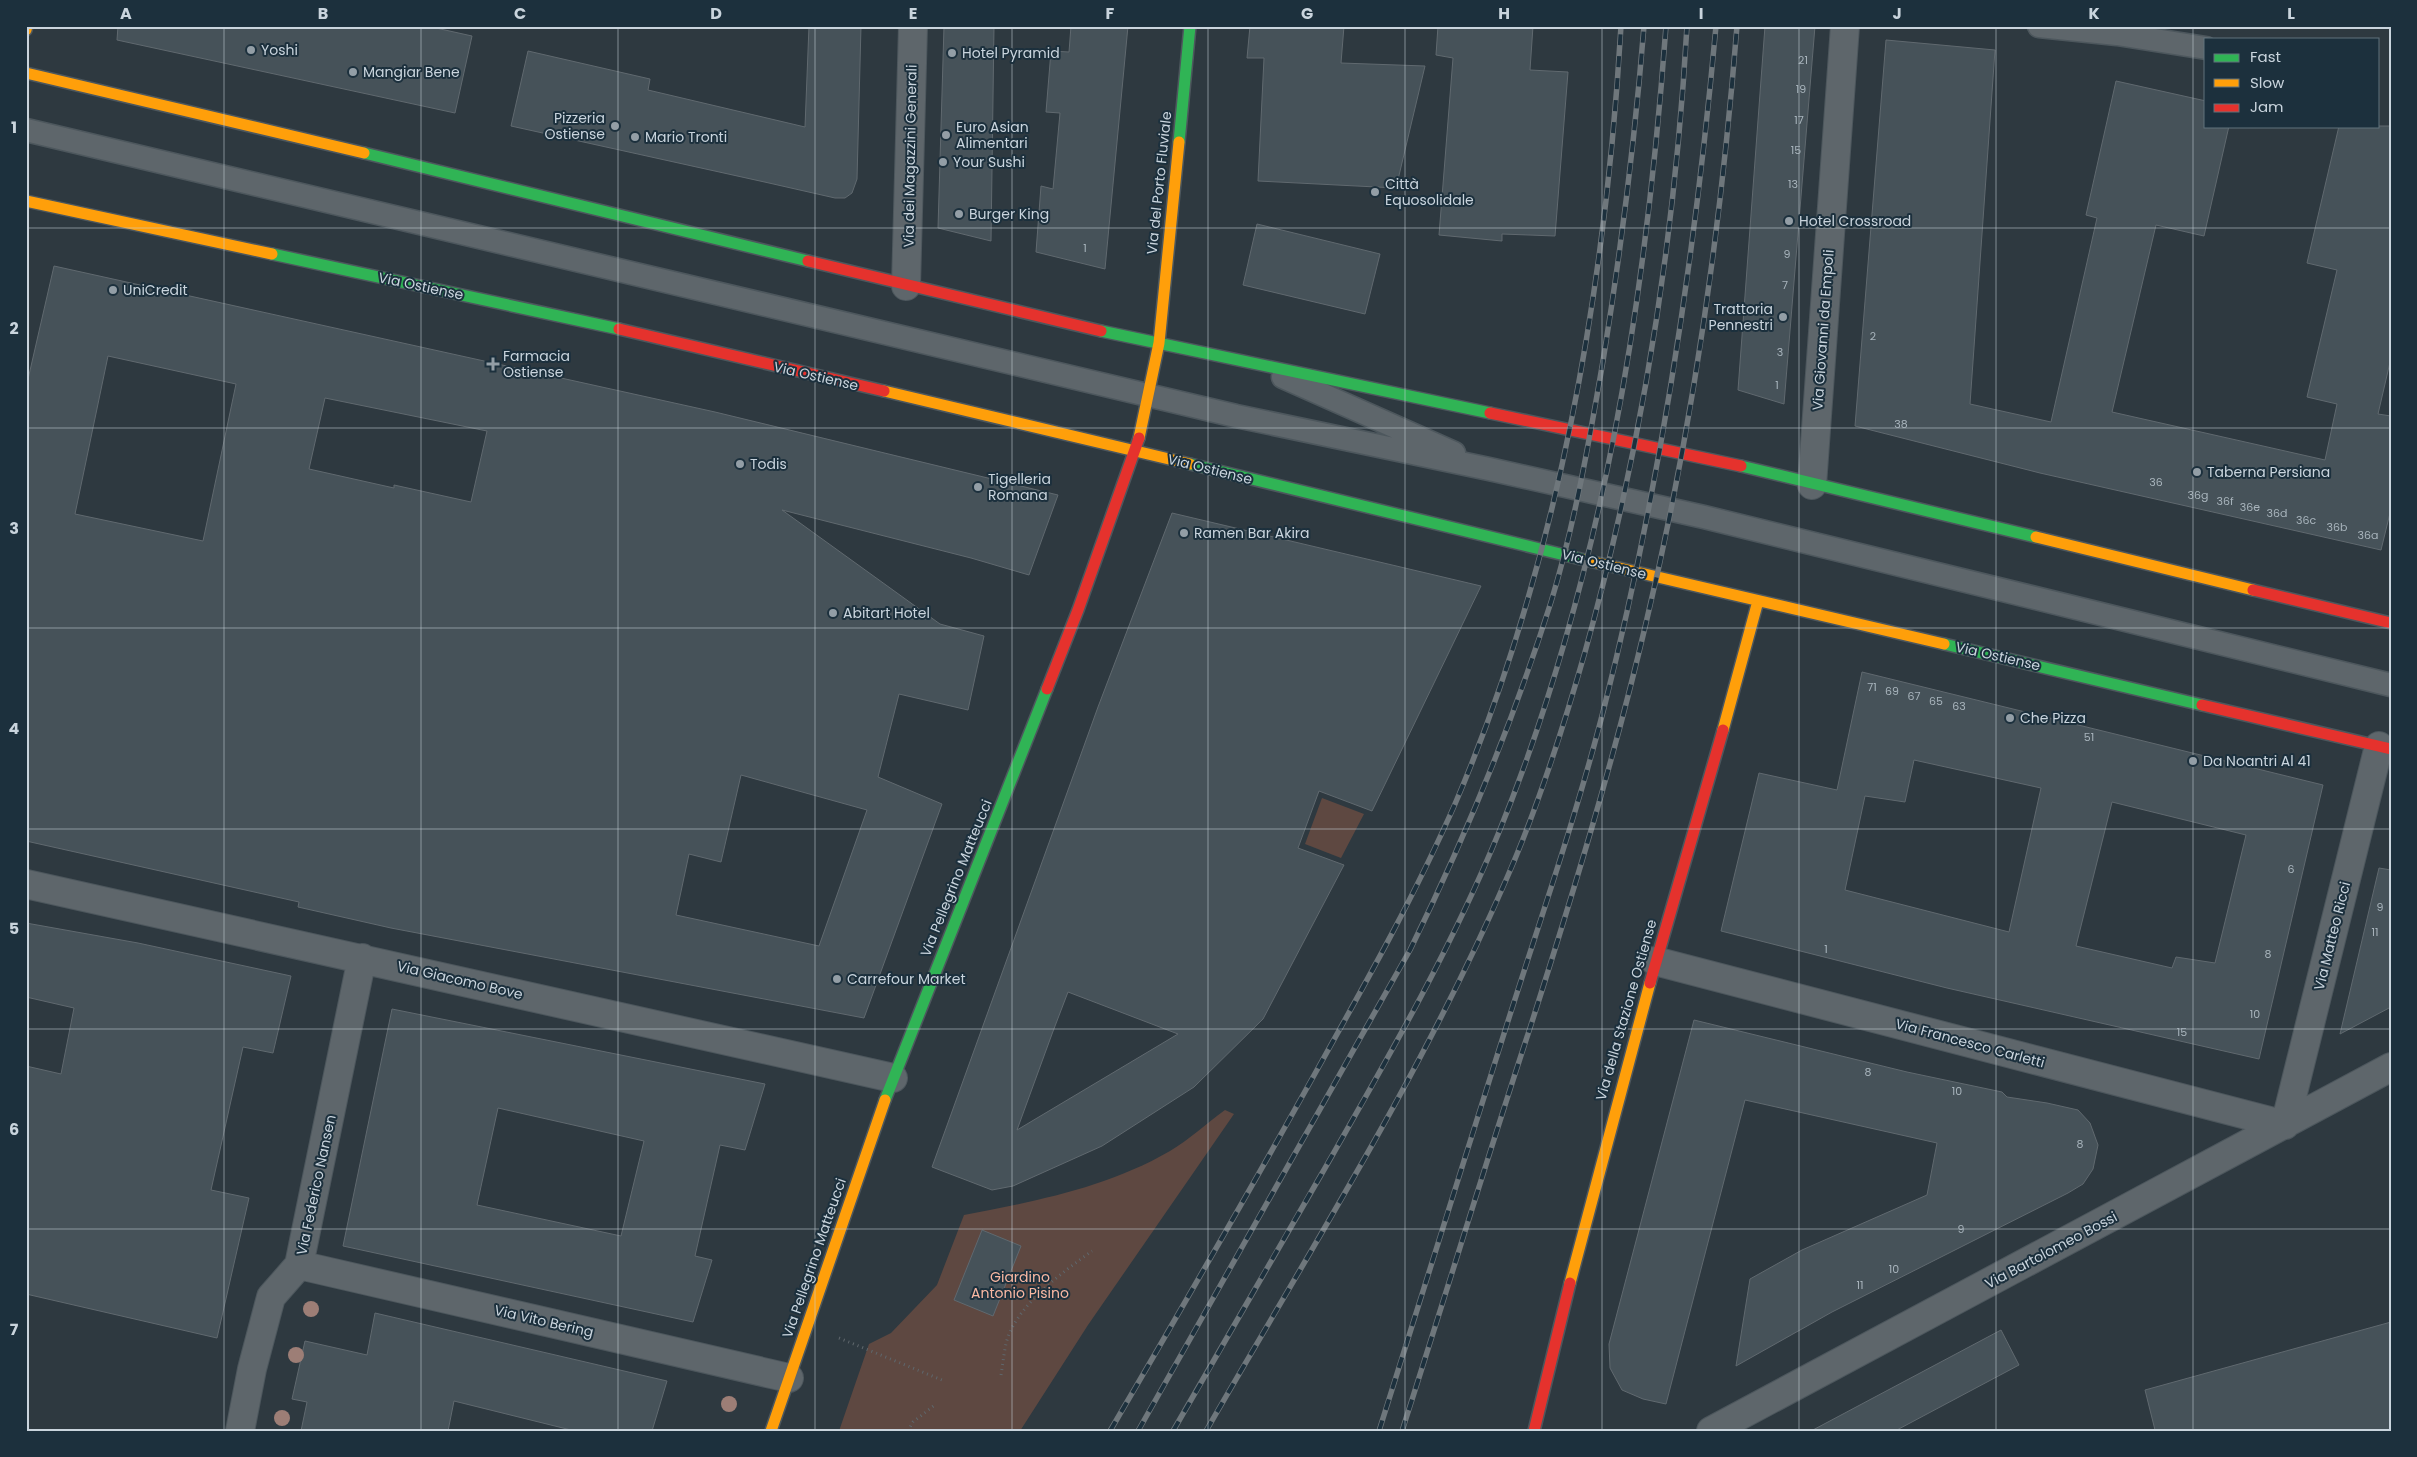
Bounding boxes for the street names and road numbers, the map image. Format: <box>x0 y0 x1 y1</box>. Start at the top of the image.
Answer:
street label: Via dei Magazzini Generali <box>898 64 922 248</box>
street label: Via del Porto Fluviale <box>1142 110 1176 256</box>
street label: Via Giovanni da Empoli <box>1807 249 1839 411</box>
street label: Via Ostiense <box>377 267 466 305</box>
street label: Via Ostiense <box>772 357 861 396</box>
street label: Via Ostiense <box>1166 449 1255 489</box>
street label: Via Ostiense <box>1560 544 1649 584</box>
street label: Via Ostiense <box>1954 637 2043 676</box>
street label: Via Pellegrino Matteucci <box>915 796 997 960</box>
street label: Via Matteo Ricci <box>2309 879 2355 993</box>
street label: Via della Stazione Ostiense <box>1591 917 1662 1103</box>
street label: Via Giacomo Bove <box>395 956 525 1004</box>
street label: Via Francesco Carletti <box>1893 1013 2047 1073</box>
street label: Via Federico Nansen <box>291 1113 341 1257</box>
street label: Via Pellegrino Matteucci <box>777 1175 851 1341</box>
street label: Via Bartolomeo Bossi <box>1981 1207 2121 1293</box>
street label: Via Vito Bering <box>492 1300 596 1342</box>

